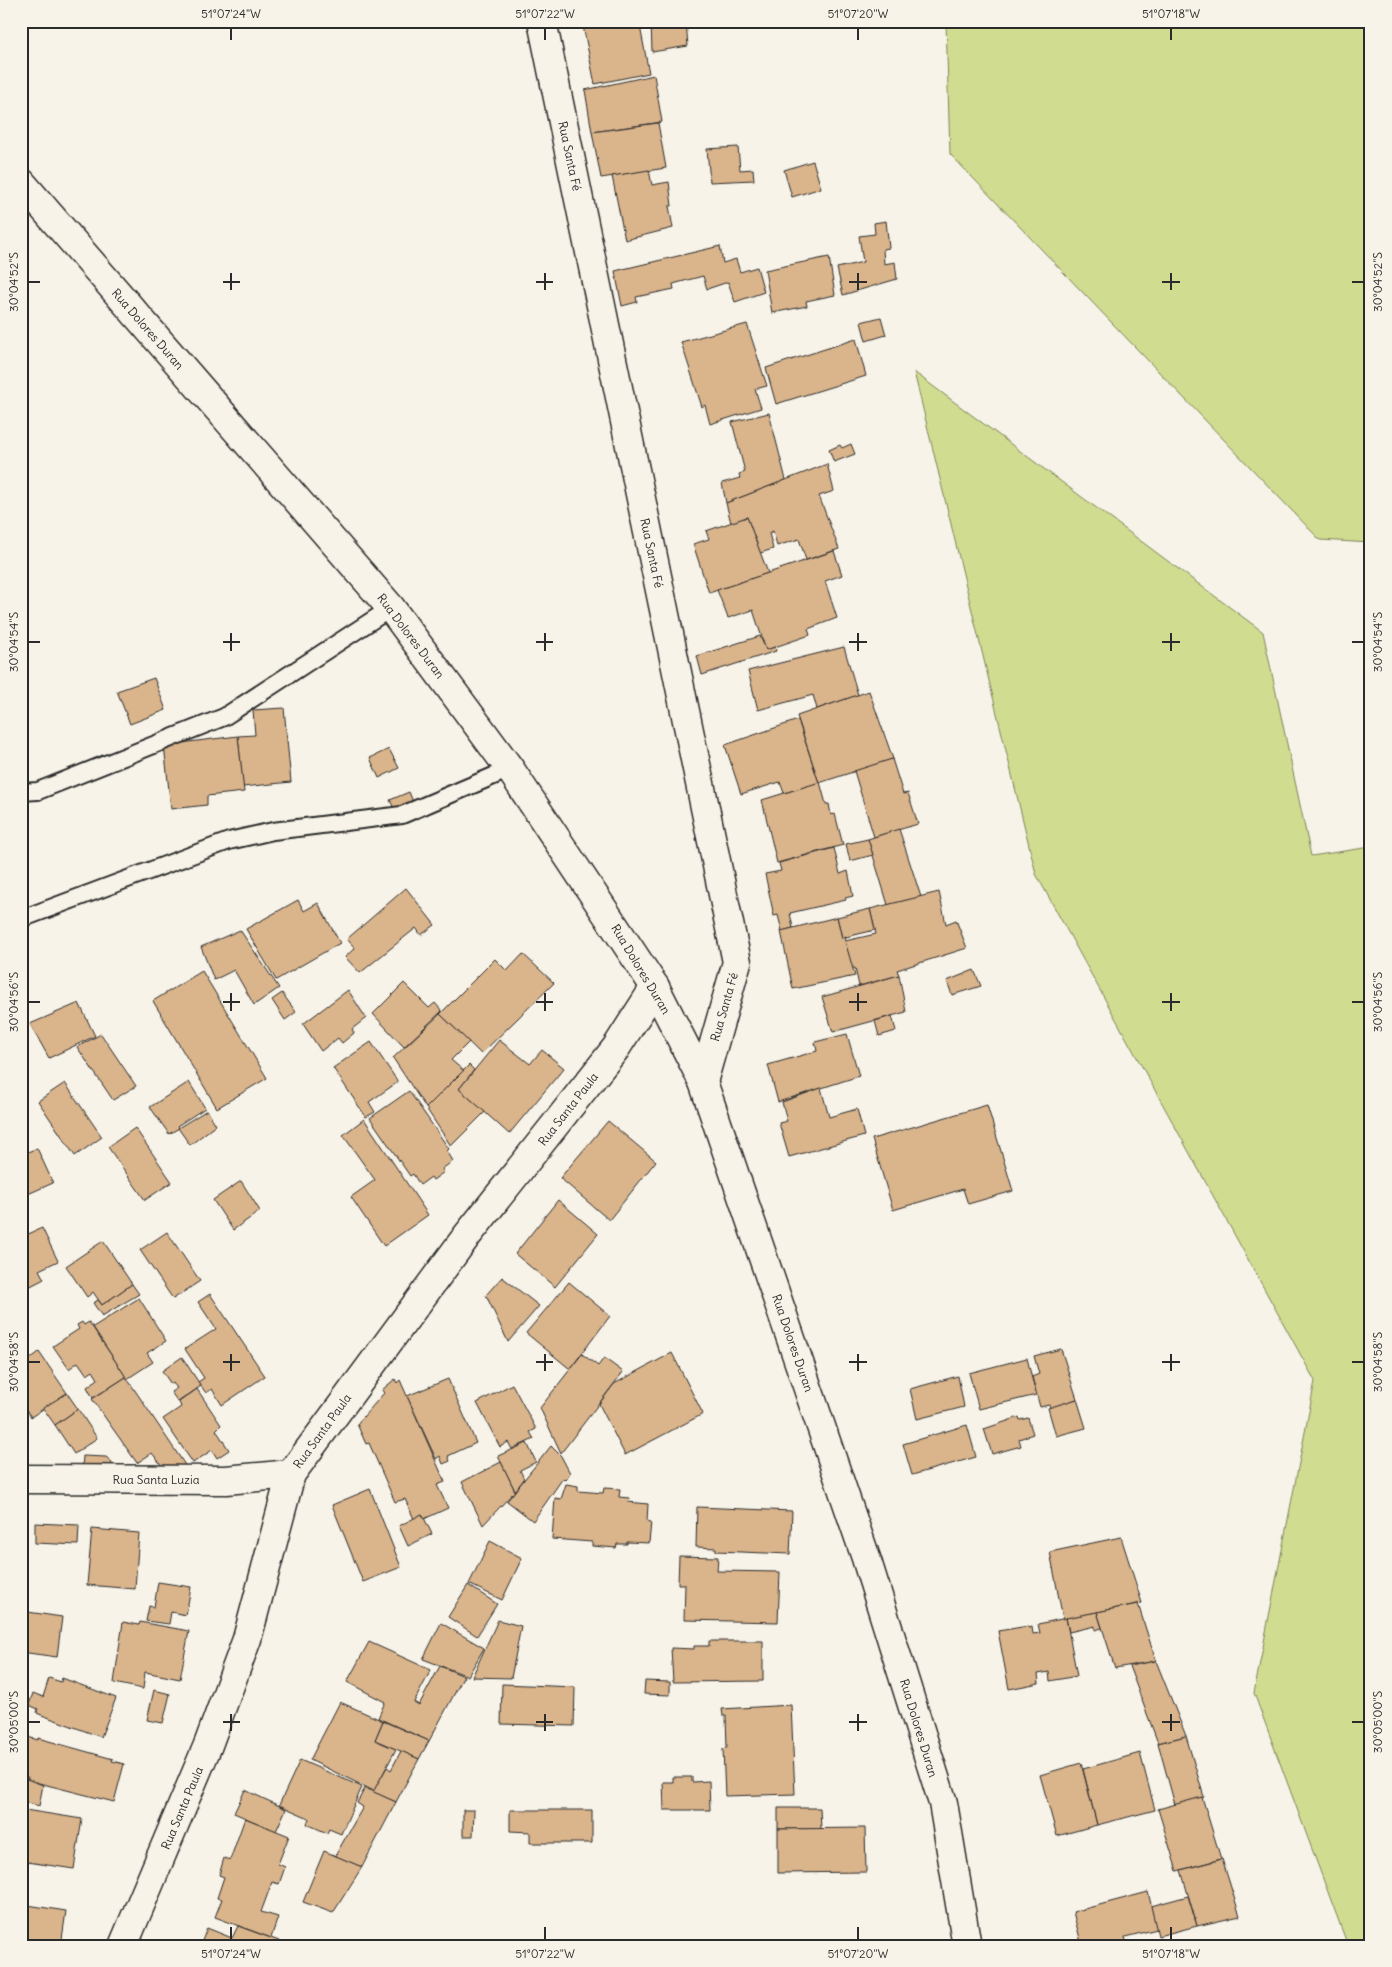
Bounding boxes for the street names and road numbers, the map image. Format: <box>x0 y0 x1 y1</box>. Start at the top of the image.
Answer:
street label: Rua Santa Fé <box>555 120 585 192</box>
street label: Rua Dolores Duran <box>109 285 187 373</box>
street label: Rua Santa Fé <box>637 517 667 589</box>
street label: Rua Dolores Duran <box>374 591 448 681</box>
street label: Rua Dolores Duran <box>608 921 674 1017</box>
street label: Rua Santa Fé <box>707 971 741 1043</box>
street label: Rua Santa Paula <box>535 1069 601 1149</box>
street label: Rua Dolores Duran <box>769 1292 817 1394</box>
street label: Rua Santa Paula <box>290 1391 354 1471</box>
street label: Rua Santa Luzia <box>112 1472 200 1487</box>
street label: Rua Dolores Duran <box>897 1677 941 1779</box>
street label: Rua Santa Paula <box>158 1764 206 1852</box>

